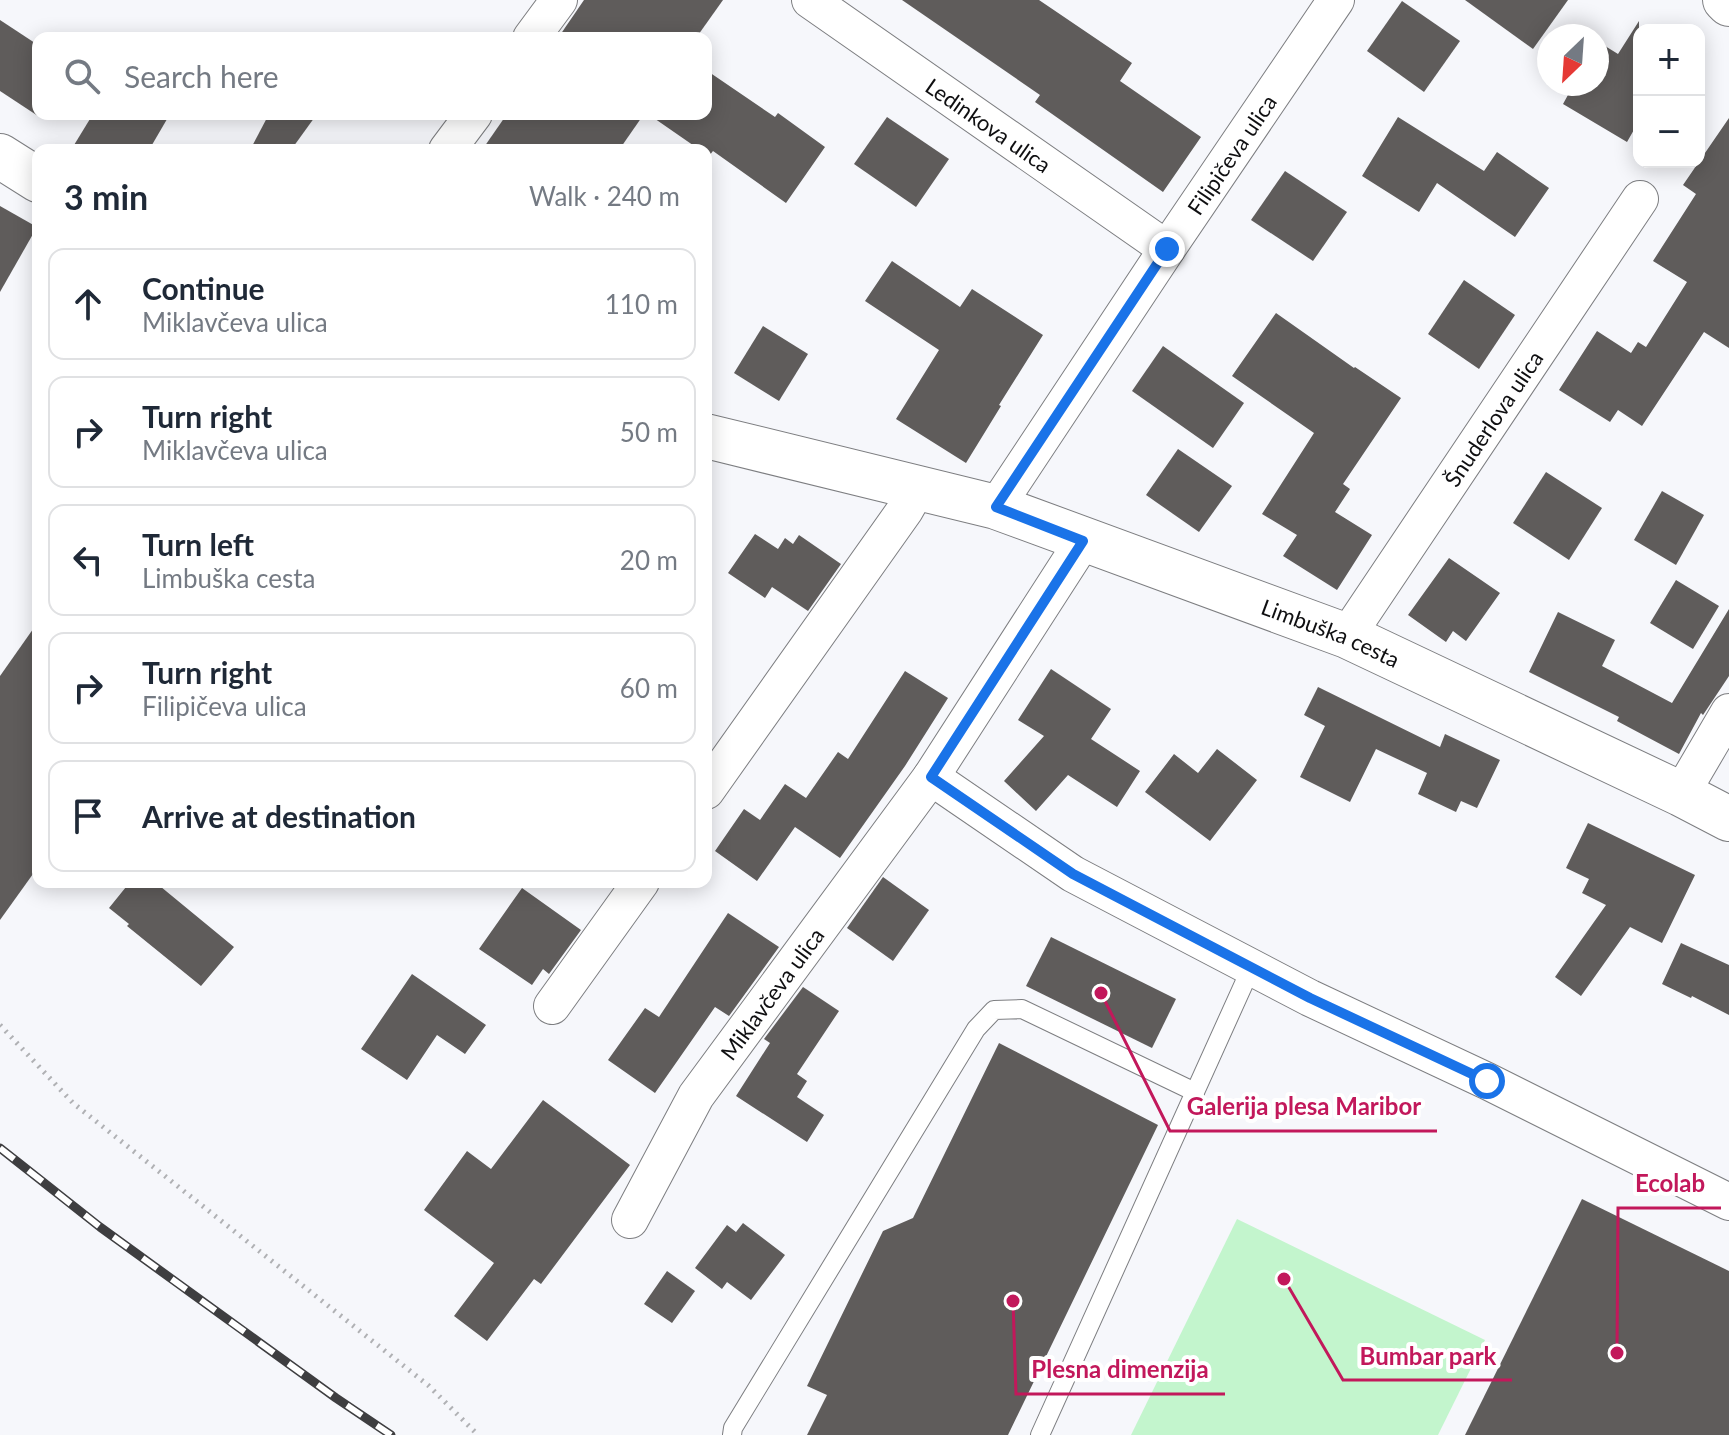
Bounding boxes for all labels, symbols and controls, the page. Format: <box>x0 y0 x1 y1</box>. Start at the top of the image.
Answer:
north arrow <box>1537 24 1609 96</box>
map controls <box>1633 24 1705 168</box>
button: + <box>1633 24 1705 96</box>
search box <box>32 32 712 120</box>
icon: search <box>60 54 104 98</box>
text: Search here <box>124 58 279 94</box>
street label: Ledinkova ulica <box>921 72 1057 178</box>
street label: Filipičeva ulica <box>1181 89 1282 220</box>
button: − <box>1633 96 1705 168</box>
text: 3 min <box>64 176 148 217</box>
text: Walk · 240 m <box>529 180 680 212</box>
route end <box>1149 231 1185 267</box>
text: Continue <box>142 270 265 306</box>
icon: ahead <box>66 282 110 326</box>
text: 110 m <box>605 288 678 320</box>
text: Miklavčeva ulica <box>142 306 328 338</box>
street label: Šnuderlova ulica <box>1438 345 1548 491</box>
text: Turn right <box>142 398 272 434</box>
icon: right <box>66 410 110 454</box>
text: 50 m <box>620 416 678 448</box>
text: Miklavčeva ulica <box>142 434 328 466</box>
text: Turn left <box>142 526 254 562</box>
icon: left <box>66 538 110 582</box>
text: 20 m <box>620 544 678 576</box>
text: Limbuška cesta <box>142 562 316 594</box>
street label: Limbuška cesta <box>1258 592 1404 673</box>
text: Turn right <box>142 654 272 690</box>
icon: right <box>66 666 110 710</box>
text: 60 m <box>620 672 678 704</box>
text: Filipičeva ulica <box>142 690 307 722</box>
icon: arrive <box>66 794 110 838</box>
text: Arrive at destination <box>142 798 416 834</box>
street label: Miklavčeva ulica <box>714 922 829 1065</box>
route start <box>1469 1063 1505 1099</box>
callout: Galerija plesa Maribor <box>1170 1083 1437 1131</box>
text: Galerija plesa Maribor <box>1187 1091 1421 1120</box>
callout: Ecolab <box>1618 1160 1721 1208</box>
text: Ecolab <box>1635 1168 1705 1197</box>
callout: Bumbar park <box>1343 1332 1512 1380</box>
text: Bumbar park <box>1360 1341 1497 1370</box>
callout: Plesna dimenzija <box>1016 1346 1225 1394</box>
text: Plesna dimenzija <box>1031 1354 1209 1383</box>

